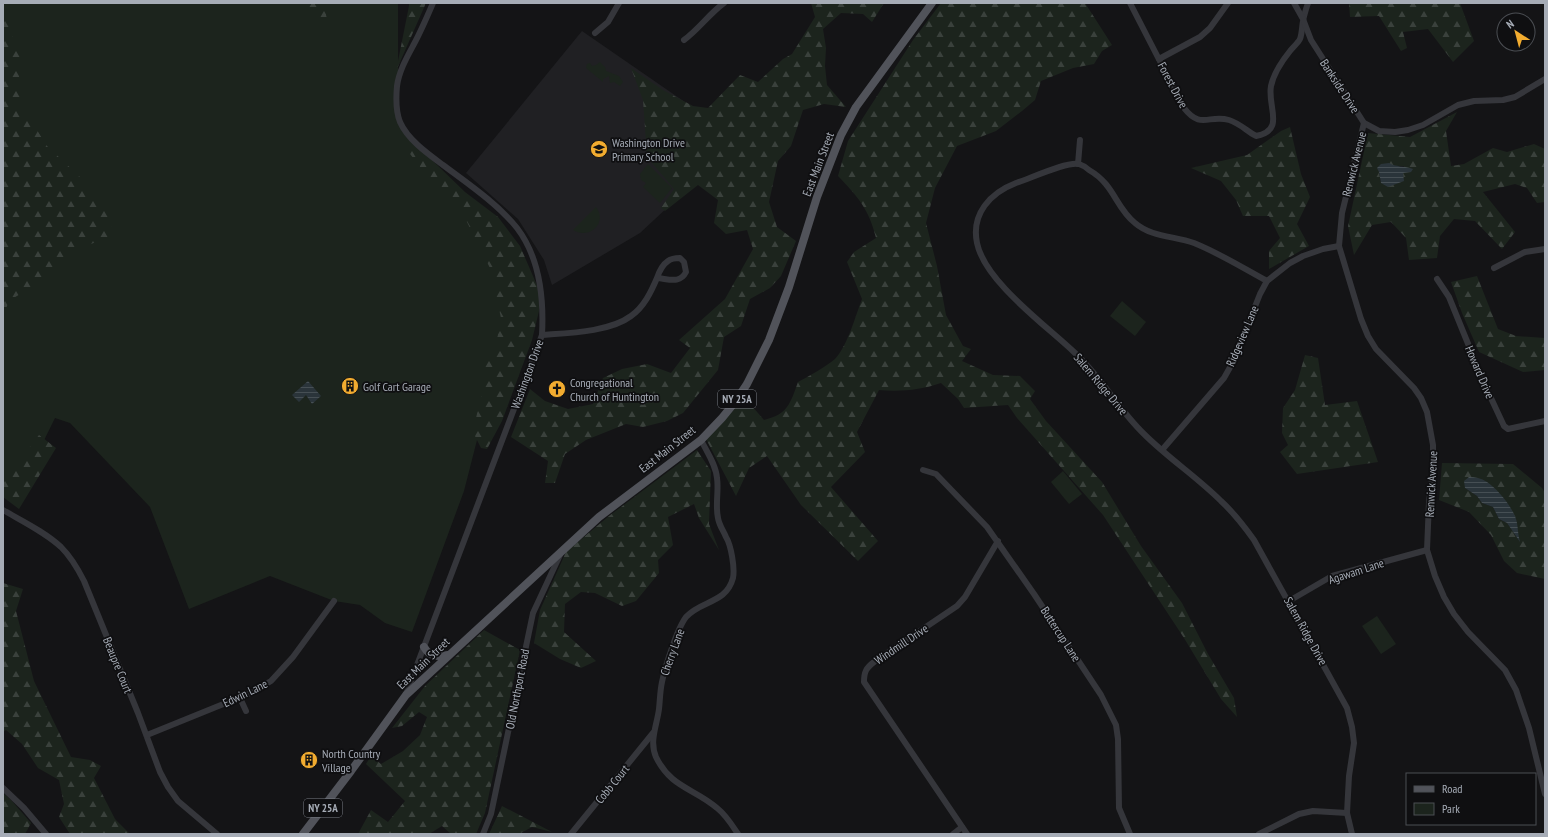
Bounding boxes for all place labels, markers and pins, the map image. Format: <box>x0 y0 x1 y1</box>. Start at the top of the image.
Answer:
place label: Washington Drive Primary School <box>612 135 685 164</box>
school or university icon: Washington Drive Primary School <box>589 139 609 159</box>
place label: Congregational Church of Huntington <box>570 375 659 404</box>
building icon: Golf Cart Garage <box>340 376 360 396</box>
place label: Golf Cart Garage <box>363 379 431 394</box>
church icon: Congregational Church of Huntington <box>547 379 567 399</box>
place label: North Country Village <box>321 746 381 775</box>
building icon: North Country Village <box>299 750 319 770</box>

